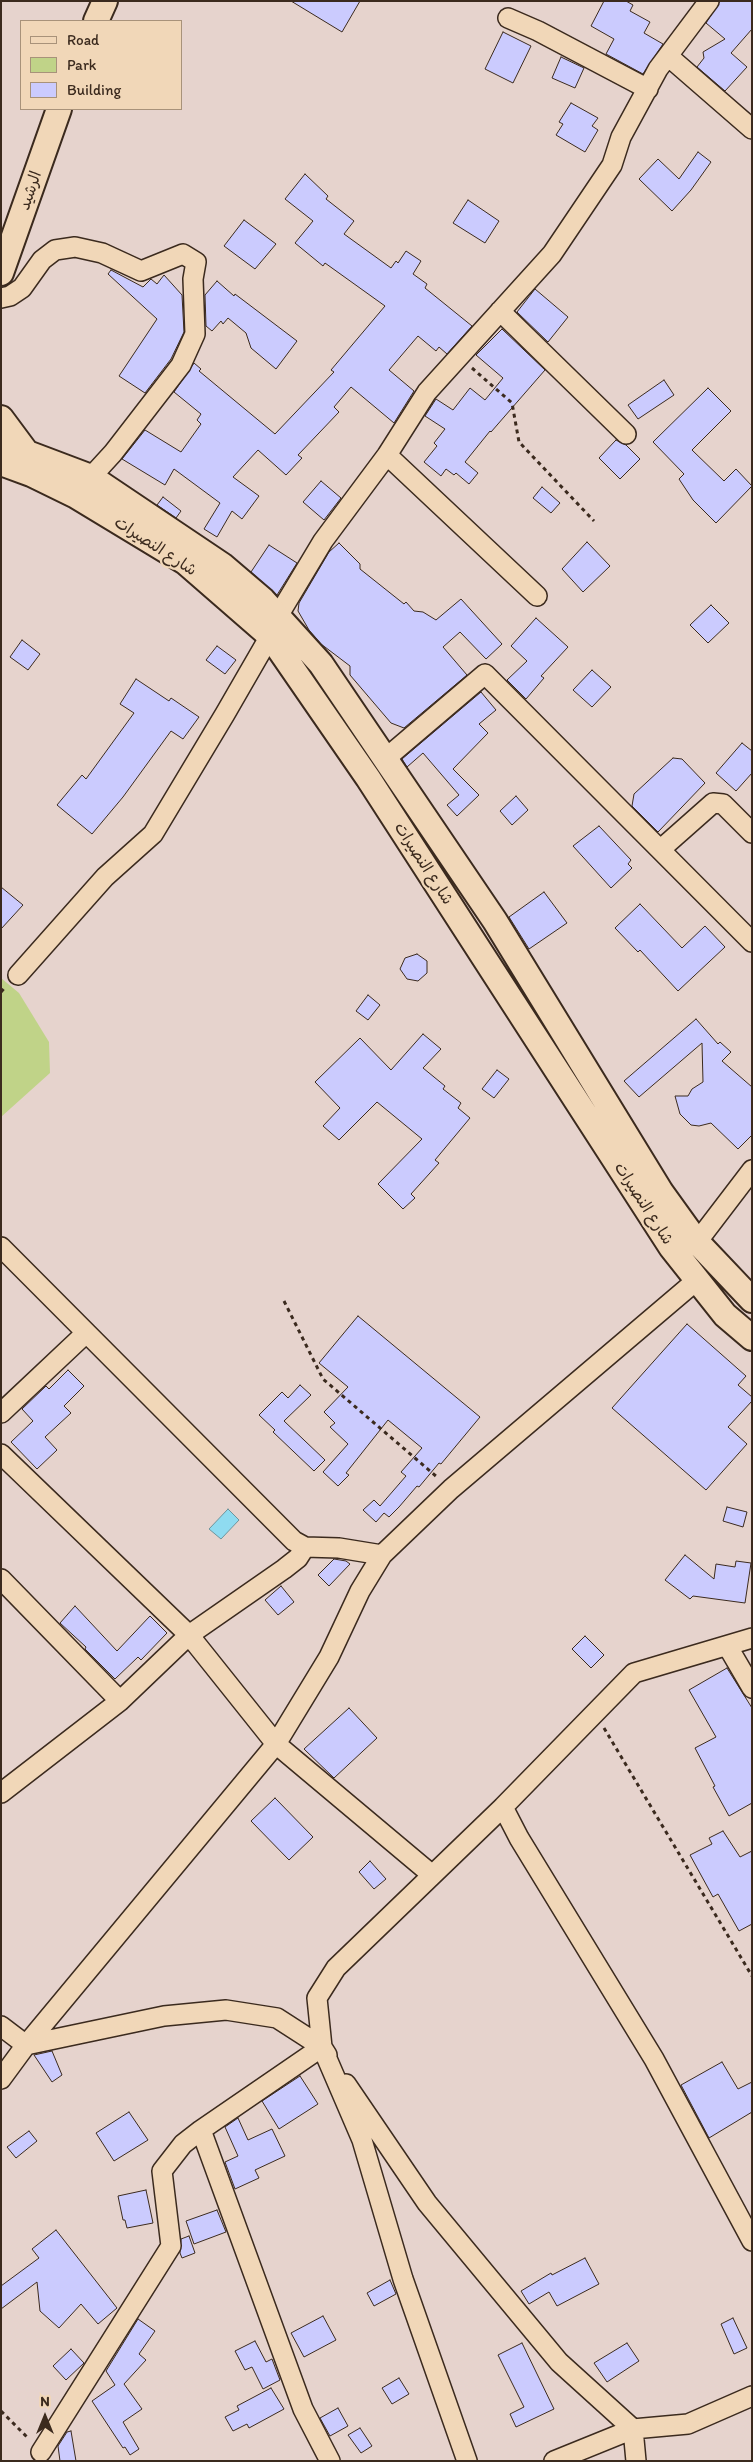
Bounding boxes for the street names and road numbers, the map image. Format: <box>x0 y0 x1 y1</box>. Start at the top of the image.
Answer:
street label: الرشيد <box>15 169 47 213</box>
street label: شارع النصيرات <box>110 513 200 581</box>
street label: شارع النصيرات <box>389 819 457 909</box>
street label: شارع النصيرات <box>609 1159 677 1249</box>

